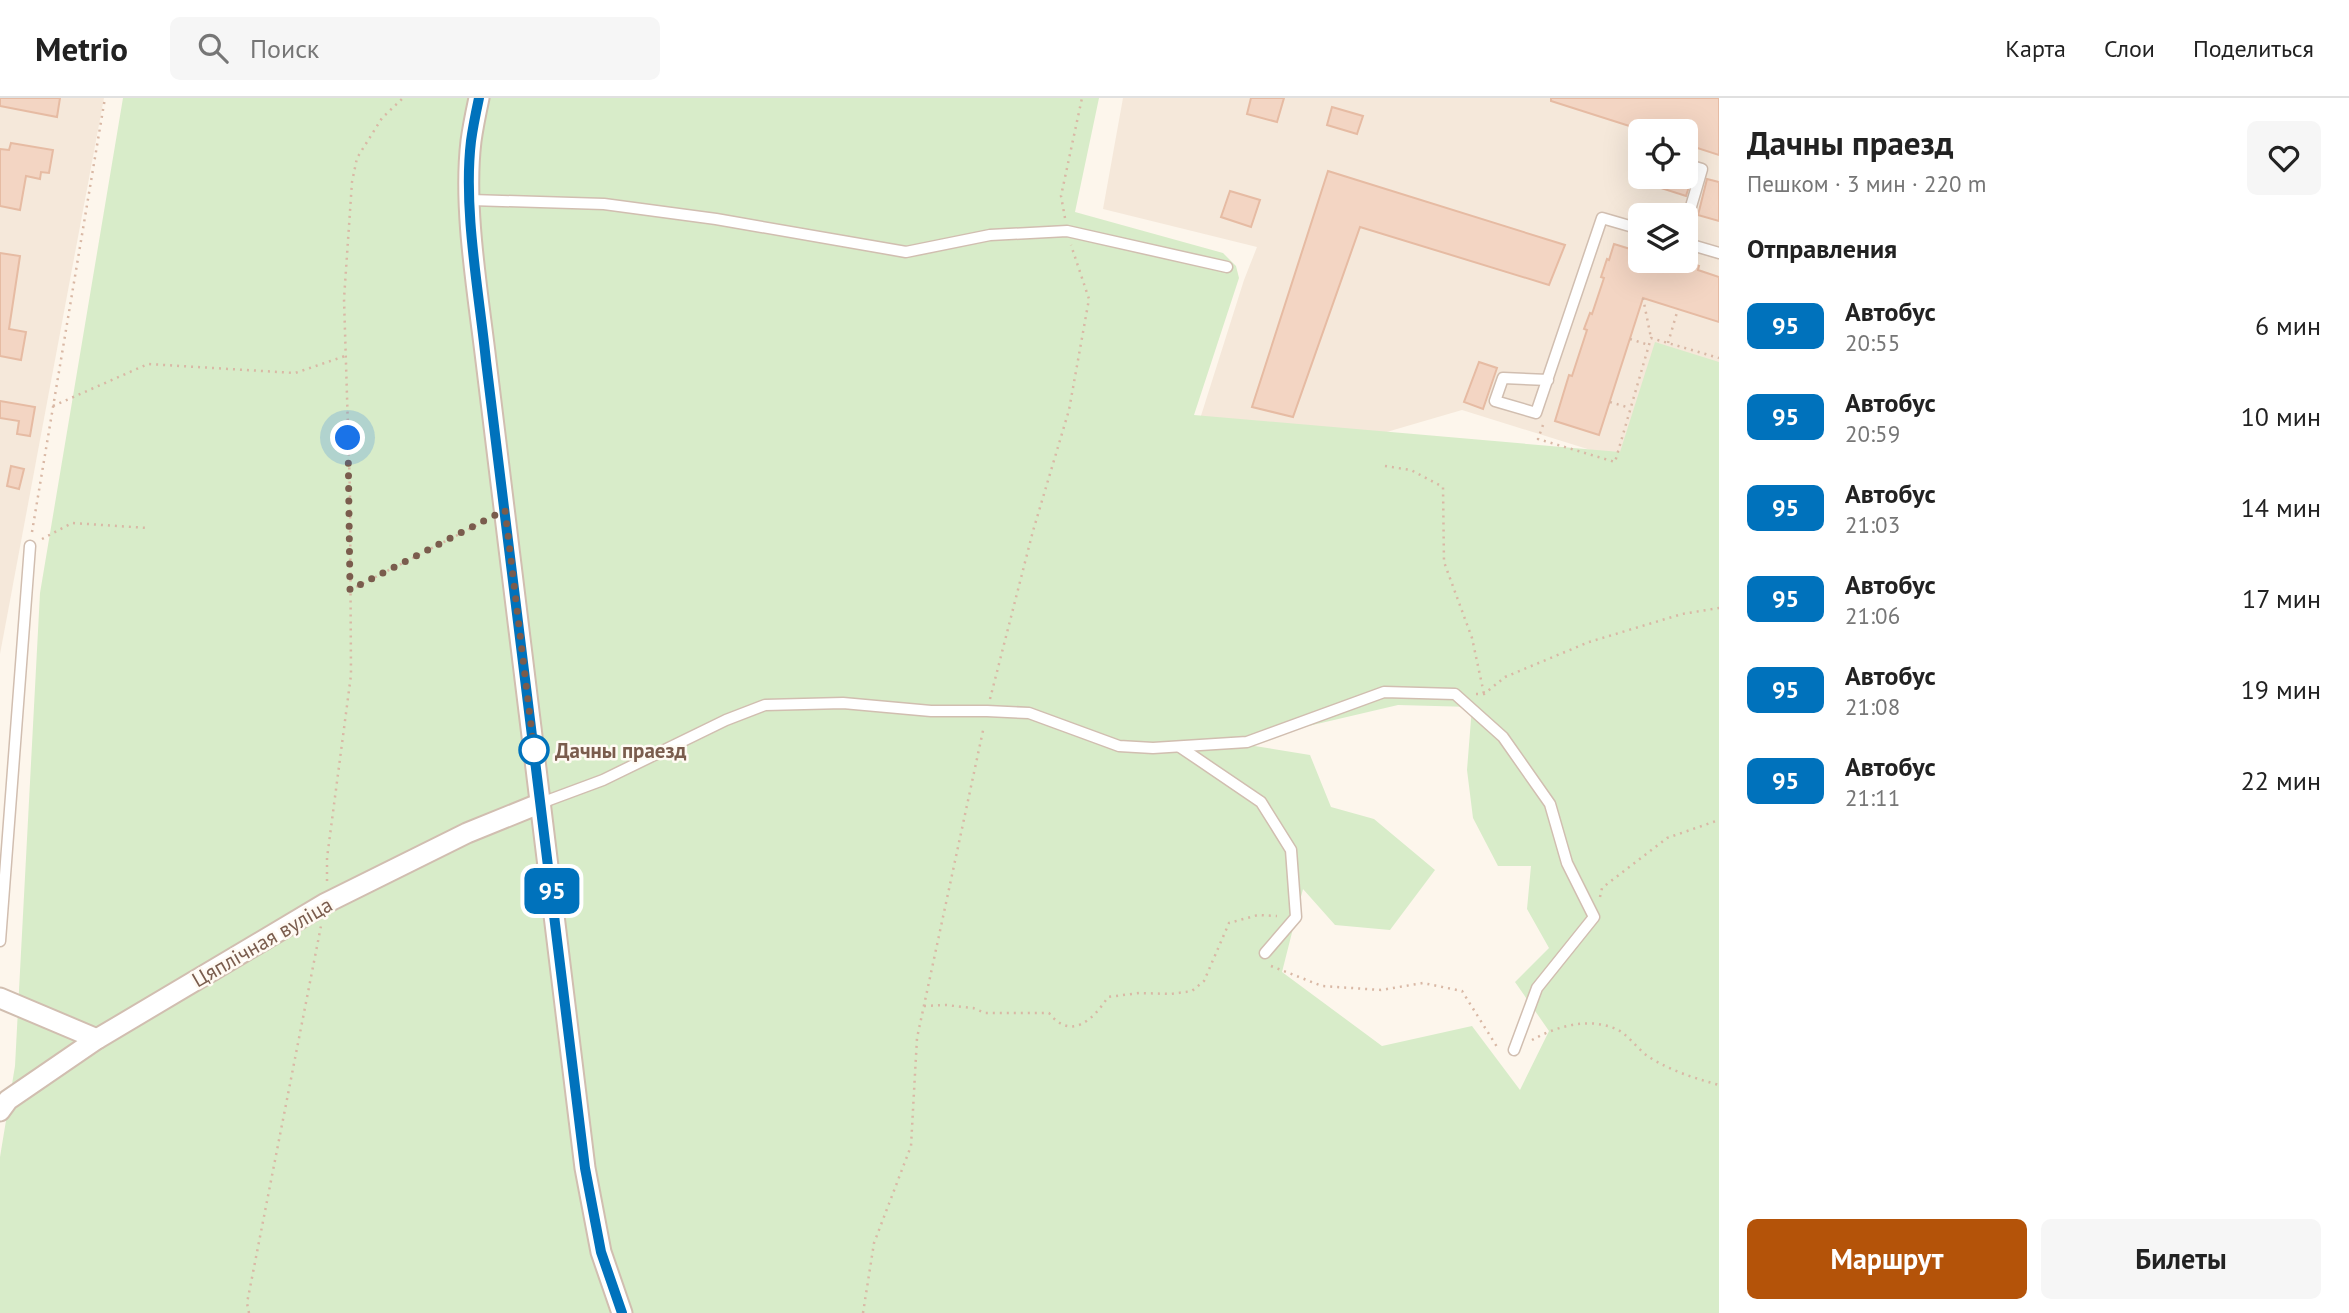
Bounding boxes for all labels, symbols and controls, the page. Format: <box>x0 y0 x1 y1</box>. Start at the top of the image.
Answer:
search box <box>170 17 660 80</box>
text: Metrio <box>35 27 128 70</box>
icon: search <box>194 29 232 67</box>
text: Поиск <box>250 32 319 65</box>
text: Карта <box>2005 33 2066 64</box>
text: Слои <box>2104 33 2155 64</box>
text: Поделиться <box>2193 33 2314 64</box>
map controls <box>1628 119 1698 273</box>
button: locate <box>1628 119 1698 189</box>
text: Дачны праезд <box>1747 121 1954 164</box>
button: heart <box>2247 121 2321 195</box>
text: Пешком · 3 мин · 220 m <box>1747 169 1986 198</box>
button: layers <box>1628 203 1698 273</box>
text: Отправления <box>1747 232 1897 265</box>
text: Автобус <box>1845 295 1936 328</box>
text: 6 мин <box>2255 309 2321 342</box>
text: 95 <box>1772 310 1799 341</box>
text: 20:55 <box>1845 328 1900 357</box>
text: Автобус <box>1845 386 1936 419</box>
text: 10 мин <box>2241 400 2321 433</box>
text: 95 <box>1772 401 1799 432</box>
text: 20:59 <box>1845 419 1900 448</box>
your location <box>330 420 365 455</box>
text: Автобус <box>1845 477 1936 510</box>
text: 14 мин <box>2241 491 2321 524</box>
text: 95 <box>1772 492 1799 523</box>
text: 21:03 <box>1845 510 1900 539</box>
text: Автобус <box>1845 568 1936 601</box>
text: 17 мин <box>2242 582 2321 615</box>
text: 95 <box>1772 583 1799 614</box>
text: 21:06 <box>1845 601 1900 630</box>
text: Автобус <box>1845 659 1936 692</box>
text: 19 мин <box>2241 673 2321 706</box>
text: 95 <box>1772 674 1799 705</box>
text: 21:08 <box>1845 692 1900 721</box>
marker: Дачны праезд <box>519 735 549 765</box>
place label: Дачны праезд <box>555 737 687 764</box>
text: Автобус <box>1845 750 1936 783</box>
text: 22 мин <box>2241 764 2321 797</box>
text: 95 <box>1772 765 1799 796</box>
text: 21:11 <box>1845 783 1900 812</box>
line badge: 95 <box>520 868 584 914</box>
text: 95 <box>538 875 566 906</box>
street label: Цяплічная вуліца <box>187 891 337 993</box>
button: Маршрут <box>1747 1219 2027 1299</box>
button: Билеты <box>2041 1219 2321 1299</box>

